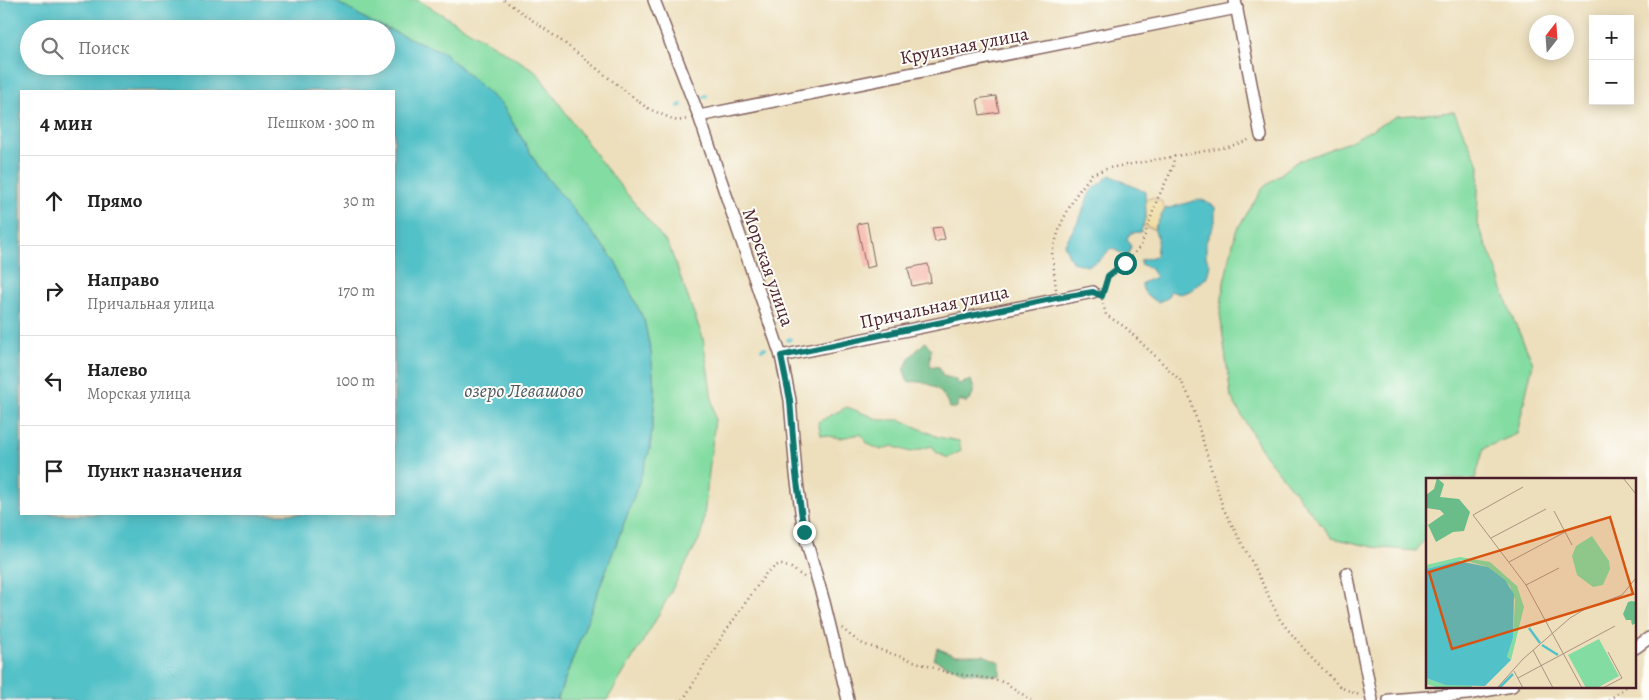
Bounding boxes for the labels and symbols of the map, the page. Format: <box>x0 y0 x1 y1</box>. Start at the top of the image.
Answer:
north arrow <box>1529 15 1574 60</box>
street label: Круизная улица <box>898 21 1031 71</box>
street label: Морская улица <box>736 205 800 330</box>
route start <box>1114 252 1137 275</box>
street label: Причальная улица <box>857 278 1011 335</box>
water label: озеро Левашово <box>464 377 584 404</box>
inset map <box>1426 478 1636 688</box>
route end <box>793 521 816 544</box>

